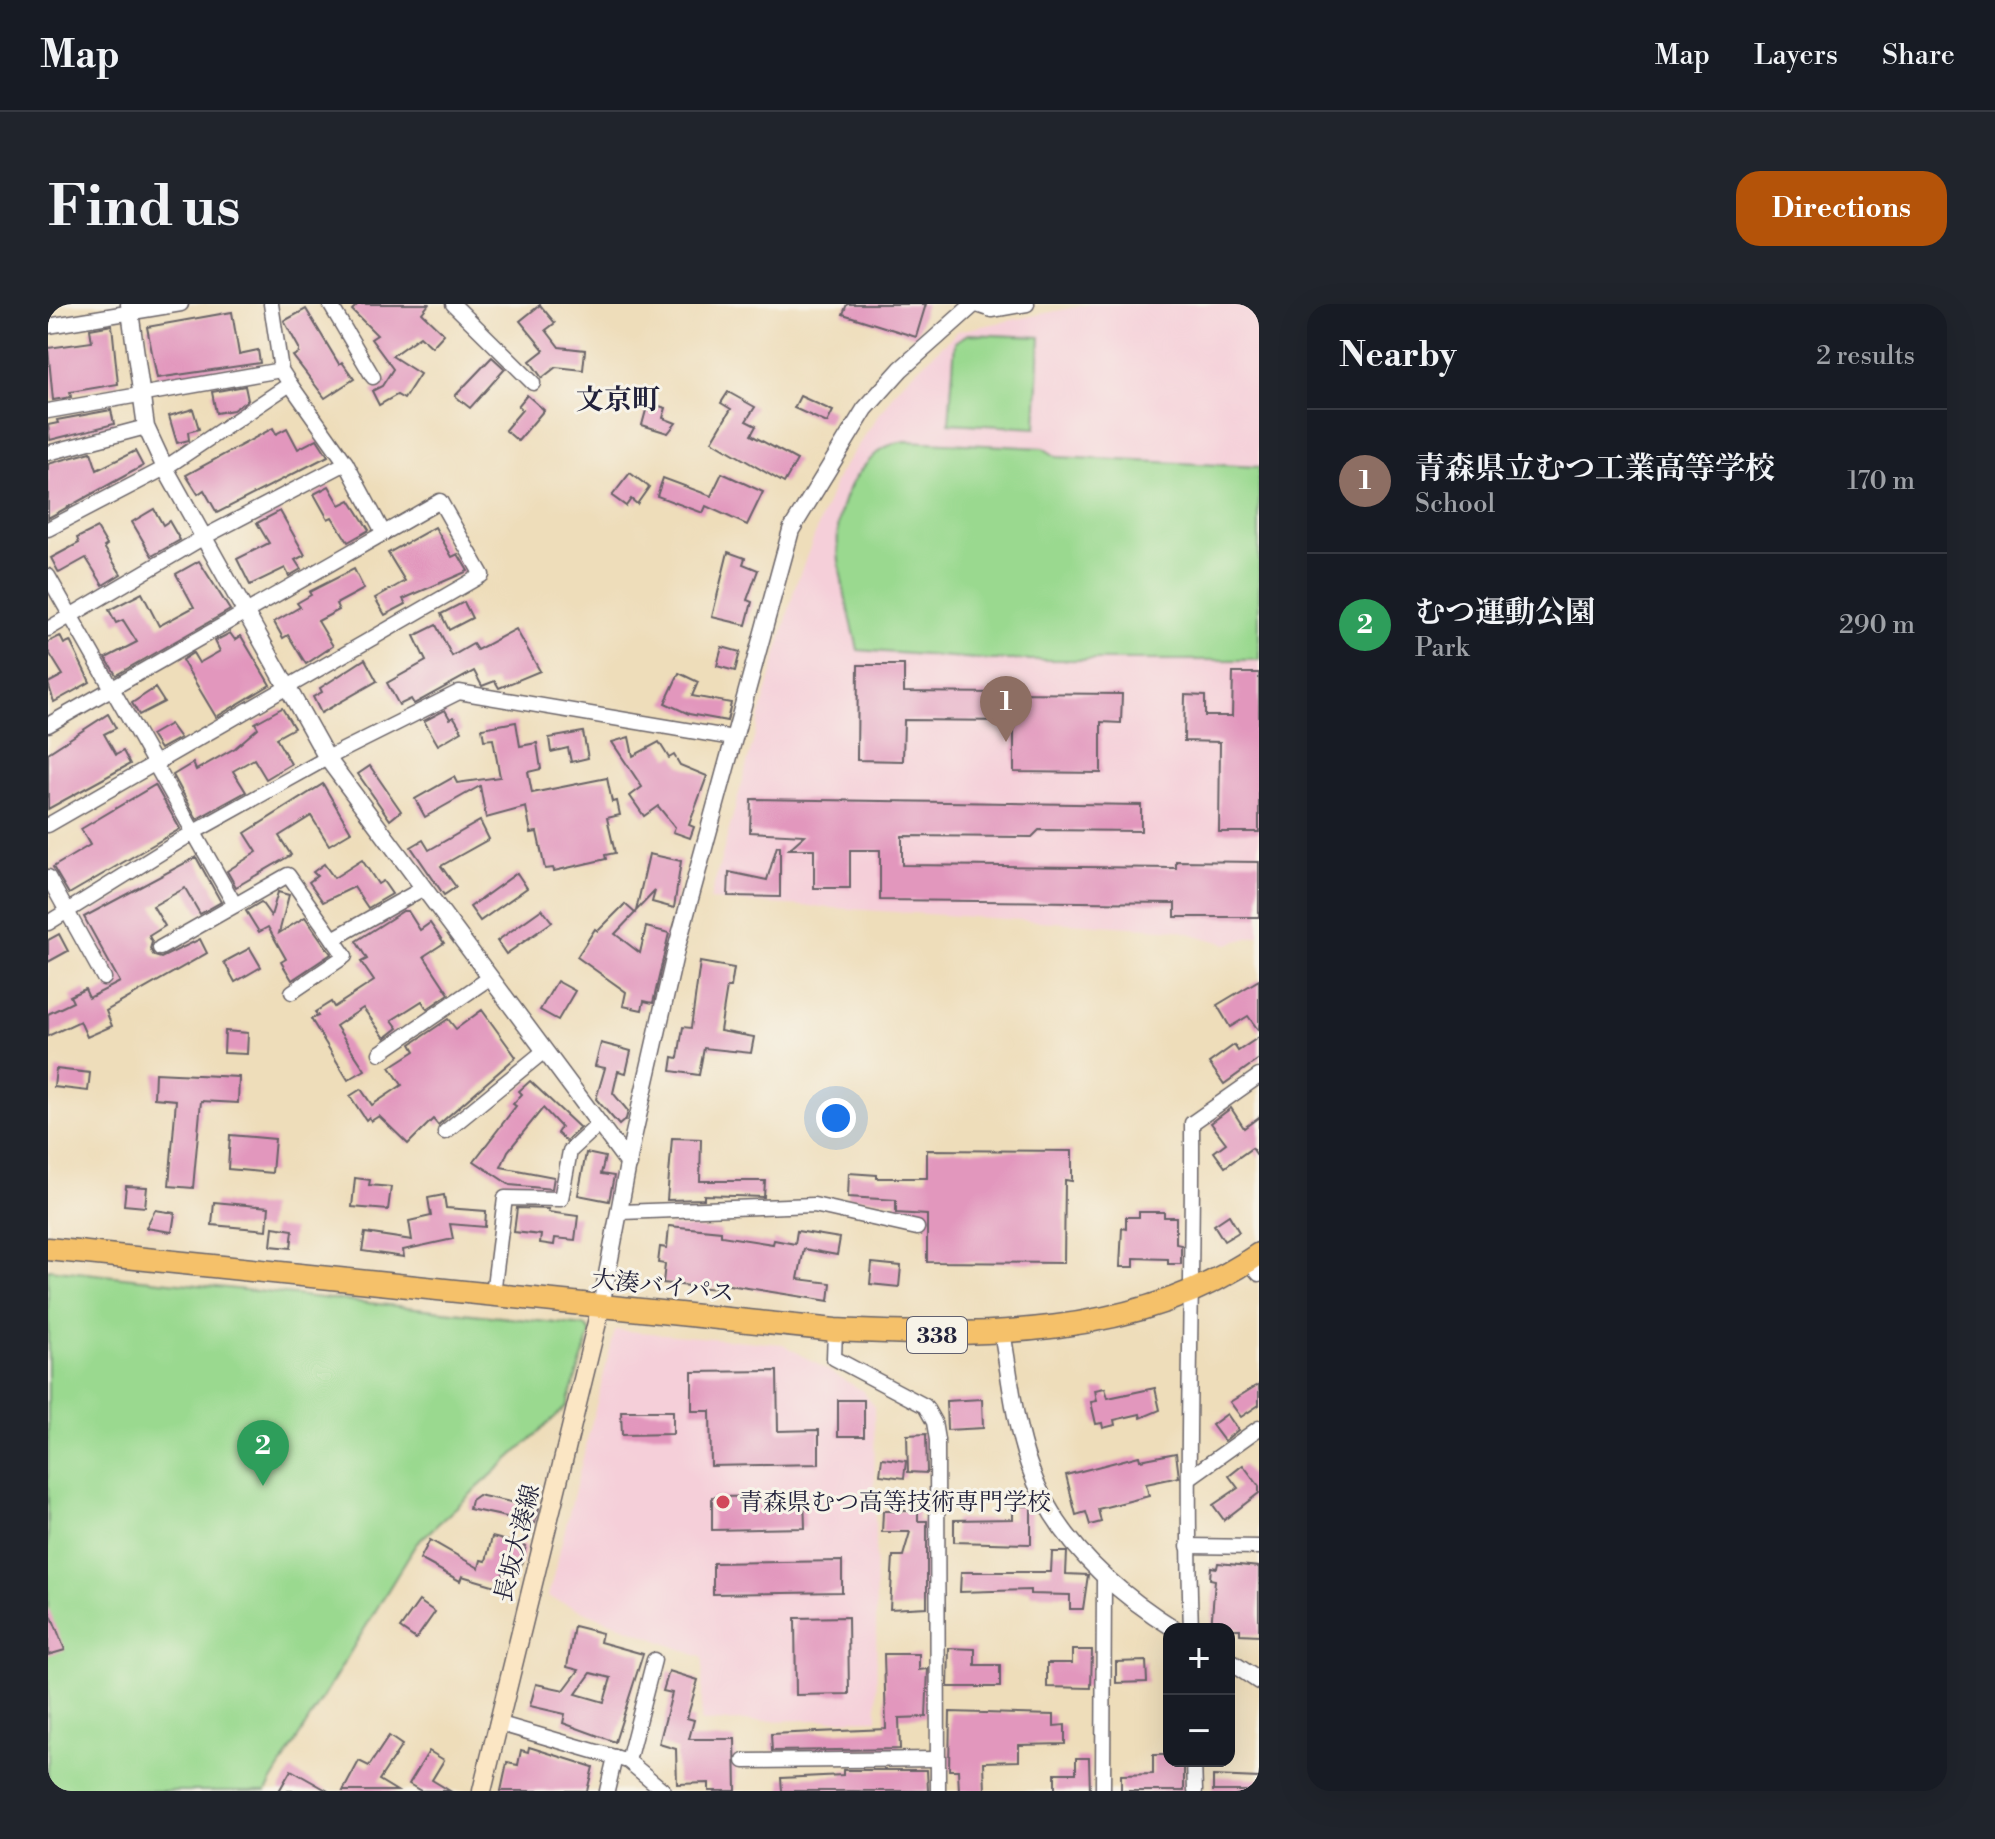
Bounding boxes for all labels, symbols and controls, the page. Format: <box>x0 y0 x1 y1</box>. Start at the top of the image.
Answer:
text: Map <box>40 32 120 79</box>
text: Map <box>1655 38 1710 73</box>
text: Layers <box>1754 38 1838 73</box>
text: Share <box>1882 38 1955 73</box>
button: Directions <box>1736 171 1947 246</box>
text: Find us <box>48 173 241 243</box>
text: Nearby <box>1339 335 1457 377</box>
text: 2 results <box>1816 340 1915 372</box>
district label: 文京町 <box>576 383 660 418</box>
text: 青森県立むつ工業高等学校 <box>1415 450 1775 488</box>
text: 1 <box>1359 465 1371 497</box>
text: 170 m <box>1847 465 1915 497</box>
text: School <box>1415 488 1495 520</box>
text: むつ運動公園 <box>1415 594 1595 632</box>
text: 2 <box>1357 609 1373 641</box>
text: 290 m <box>1839 609 1915 641</box>
text: Park <box>1415 632 1469 664</box>
pin: 1 <box>980 676 1032 742</box>
your location <box>816 1098 856 1138</box>
street label: 大湊バイパス <box>590 1265 736 1309</box>
road number: 338 <box>907 1317 967 1353</box>
pin: 2 <box>237 1420 289 1486</box>
street label: 長坂大湊線 <box>489 1481 547 1605</box>
place label: 青森県むつ高等技術専門学校 <box>739 1488 1051 1518</box>
marker: 青森県むつ高等技術専門学校 <box>714 1493 732 1511</box>
map controls <box>1163 1623 1235 1767</box>
button: + <box>1163 1623 1235 1695</box>
button: − <box>1163 1695 1235 1767</box>

